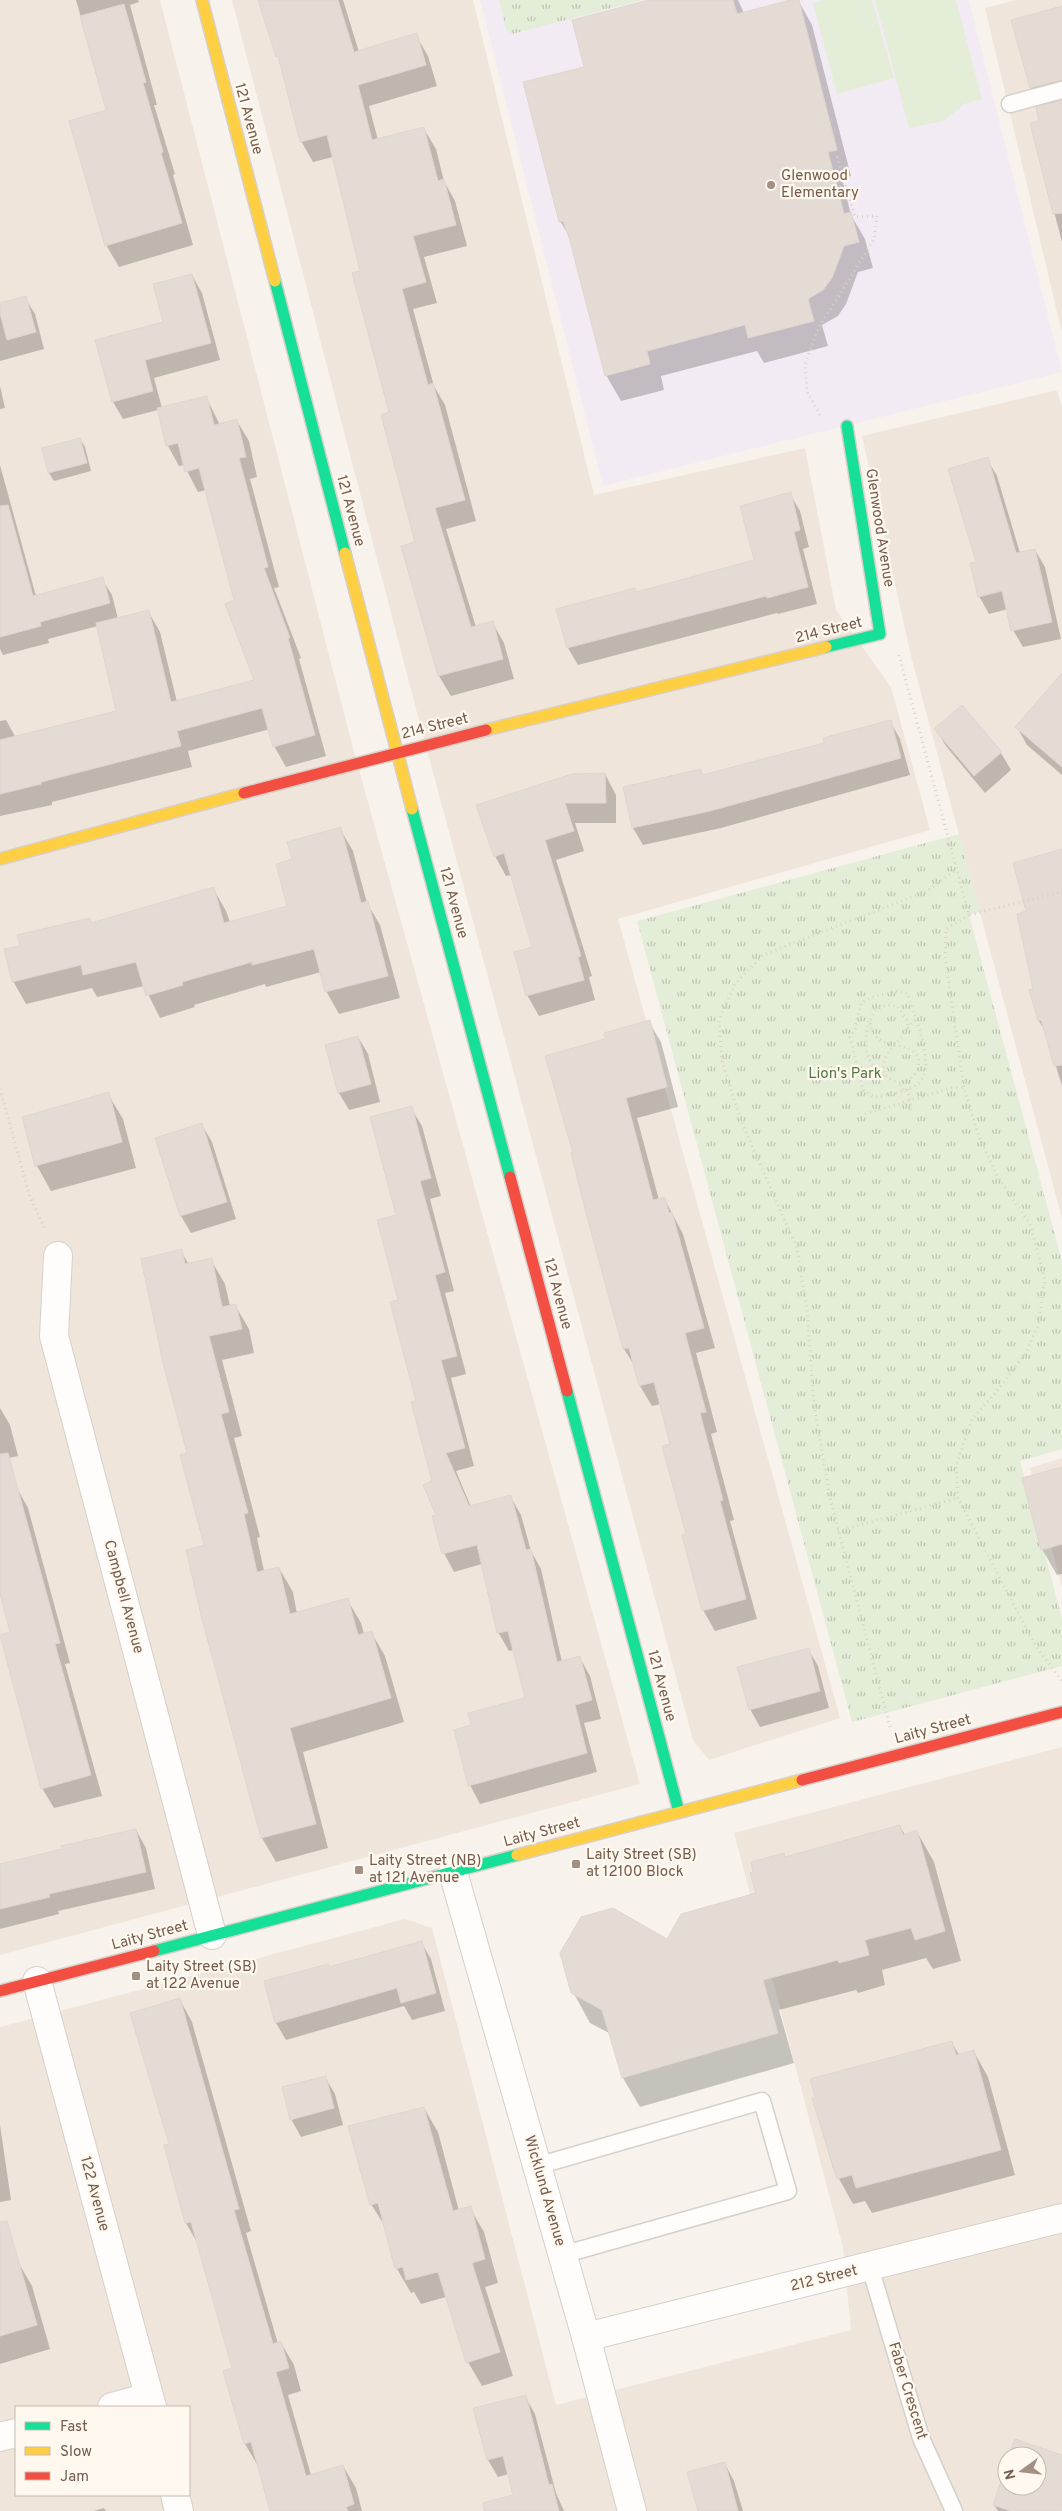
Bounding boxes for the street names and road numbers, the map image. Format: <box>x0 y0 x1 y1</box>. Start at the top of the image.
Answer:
street label: 121 Avenue <box>229 81 267 157</box>
street label: Glenwood Avenue <box>860 467 898 589</box>
street label: 121 Avenue <box>331 473 369 549</box>
street label: 214 Street <box>793 613 865 649</box>
street label: 214 Street <box>399 709 471 745</box>
street label: 121 Avenue <box>434 865 472 941</box>
street label: 121 Avenue <box>538 1256 576 1332</box>
street label: Campbell Avenue <box>99 1538 147 1656</box>
street label: 121 Avenue <box>642 1648 680 1724</box>
street label: Laity Street <box>893 1711 973 1749</box>
street label: Laity Street <box>502 1814 582 1852</box>
street label: Laity Street <box>110 1917 190 1955</box>
street label: Wicklund Avenue <box>519 2133 569 2249</box>
street label: 122 Avenue <box>75 2154 113 2234</box>
street label: 212 Street <box>788 2261 860 2297</box>
street label: Faber Crescent <box>883 2340 931 2442</box>

